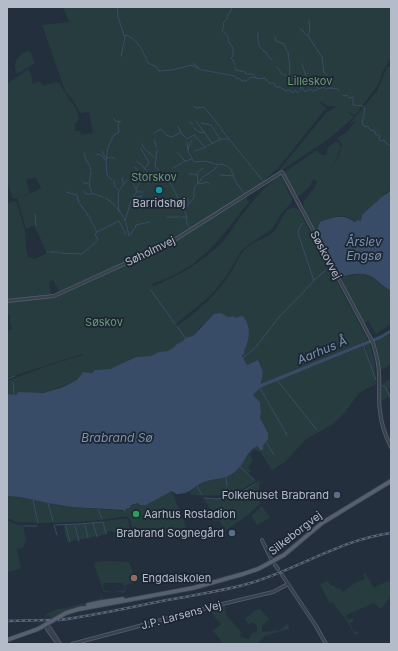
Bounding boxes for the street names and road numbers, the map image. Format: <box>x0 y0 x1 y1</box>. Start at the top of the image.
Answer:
street label: Søskovvej <box>307 228 345 282</box>
street label: Søholmvej <box>123 233 177 269</box>
street label: Silkeborgvej <box>266 508 324 558</box>
street label: J.P. Larsens Vej <box>139 598 223 632</box>

